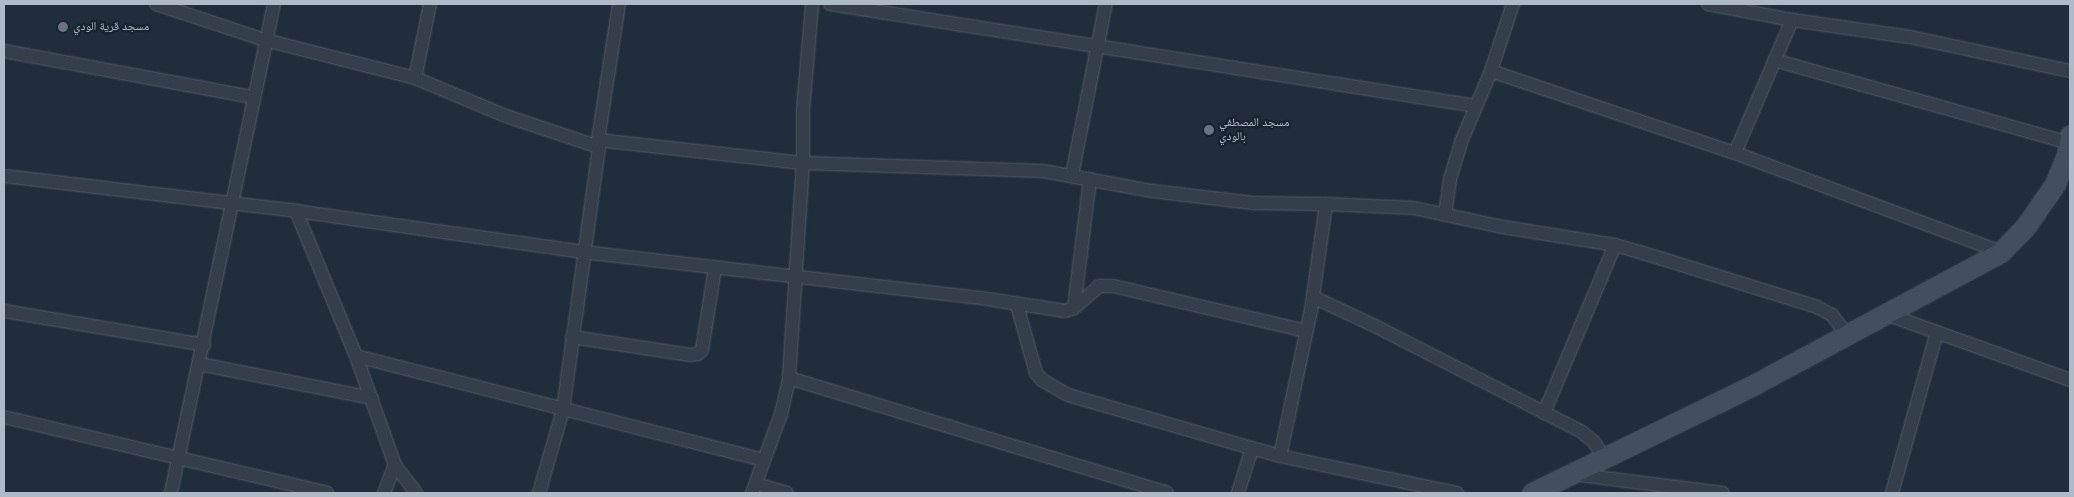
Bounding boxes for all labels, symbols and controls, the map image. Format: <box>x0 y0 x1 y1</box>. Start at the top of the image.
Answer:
place label: مسجد قرية الودي <box>73 20 149 34</box>
marker: مسجد قرية الودي <box>57 21 69 33</box>
place label: مسجد المصطفي بالودي <box>1219 116 1289 144</box>
marker: مسجد المصطفي بالودي <box>1203 124 1215 136</box>

